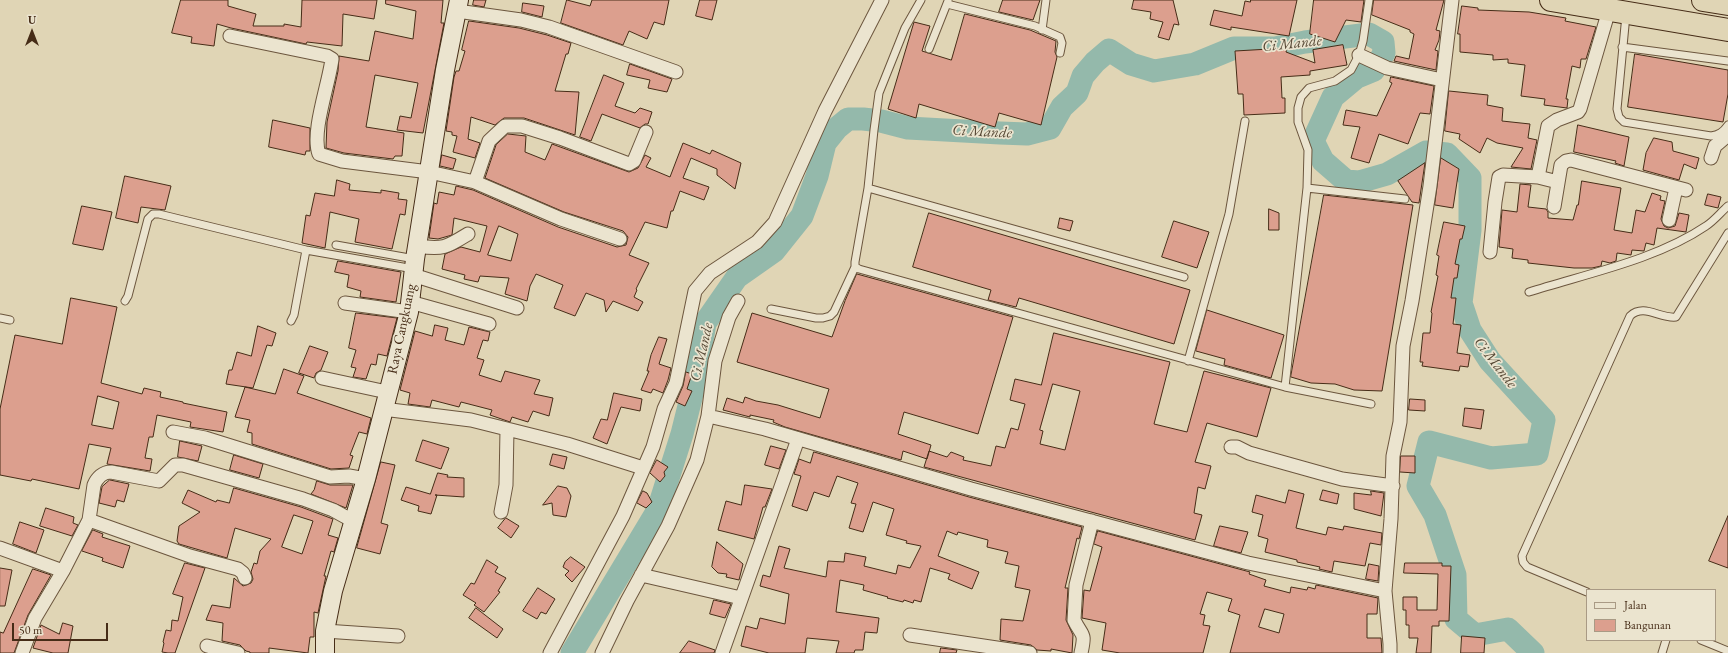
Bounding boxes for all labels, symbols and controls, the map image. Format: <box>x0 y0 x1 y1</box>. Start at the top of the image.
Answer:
north arrow <box>12 12 52 52</box>
text: U <box>28 13 36 27</box>
water label: Ci Mande <box>1261 32 1323 56</box>
water label: Ci Mande <box>952 121 1012 143</box>
street label: Raya Cangkuang <box>384 282 420 376</box>
water label: Ci Mande <box>687 321 717 383</box>
water label: Ci Mande <box>1470 334 1520 392</box>
legend <box>1586 589 1716 641</box>
text: Jalan <box>1624 597 1647 613</box>
scale bar <box>14 615 110 641</box>
text: Bangunan <box>1624 617 1671 633</box>
text: 50 m <box>19 622 42 638</box>

